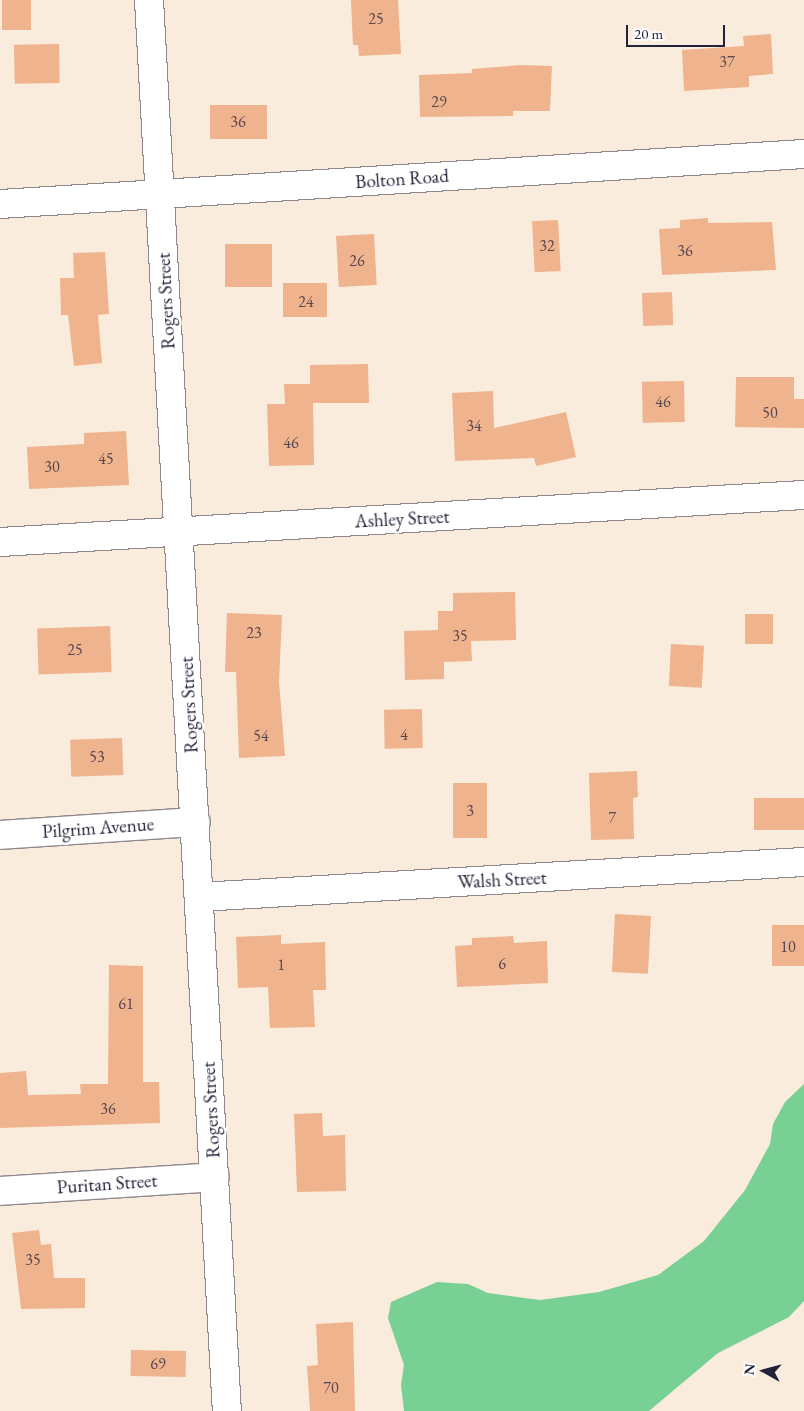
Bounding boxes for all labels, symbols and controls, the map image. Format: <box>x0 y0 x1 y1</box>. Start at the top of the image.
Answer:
house number: 25 <box>368 9 384 29</box>
scale bar <box>629 15 728 47</box>
text: 20 m <box>634 24 663 43</box>
house number: 37 <box>719 52 735 72</box>
house number: 29 <box>431 92 447 112</box>
house number: 36 <box>230 112 246 132</box>
street label: Bolton Road <box>354 164 450 194</box>
house number: 32 <box>539 236 555 256</box>
house number: 36 <box>677 241 693 261</box>
house number: 26 <box>349 251 365 271</box>
street label: Rogers Street <box>152 252 180 350</box>
house number: 24 <box>298 292 314 312</box>
house number: 46 <box>655 392 671 412</box>
house number: 50 <box>762 403 778 423</box>
house number: 34 <box>466 416 482 436</box>
house number: 46 <box>283 433 299 453</box>
house number: 45 <box>98 449 114 469</box>
house number: 30 <box>44 457 60 477</box>
street label: Ashley Street <box>354 505 450 533</box>
house number: 23 <box>246 623 262 643</box>
house number: 35 <box>452 626 468 646</box>
house number: 25 <box>67 640 83 660</box>
street label: Rogers Street <box>175 656 203 754</box>
house number: 4 <box>400 725 408 745</box>
house number: 54 <box>253 726 269 746</box>
house number: 53 <box>89 747 105 767</box>
house number: 3 <box>466 801 474 821</box>
house number: 7 <box>608 808 616 828</box>
street label: Pilgrim Avenue <box>41 813 155 843</box>
street label: Walsh Street <box>457 866 547 894</box>
house number: 10 <box>780 937 796 957</box>
house number: 6 <box>498 954 506 974</box>
house number: 1 <box>277 955 285 975</box>
house number: 61 <box>118 994 134 1014</box>
street label: Rogers Street <box>197 1061 225 1159</box>
house number: 36 <box>100 1099 116 1119</box>
street label: Puritan Street <box>56 1169 158 1199</box>
house number: 35 <box>25 1250 41 1270</box>
north arrow <box>739 1346 789 1396</box>
house number: 69 <box>150 1354 166 1374</box>
text: N <box>739 1362 759 1376</box>
house number: 70 <box>323 1378 339 1398</box>

